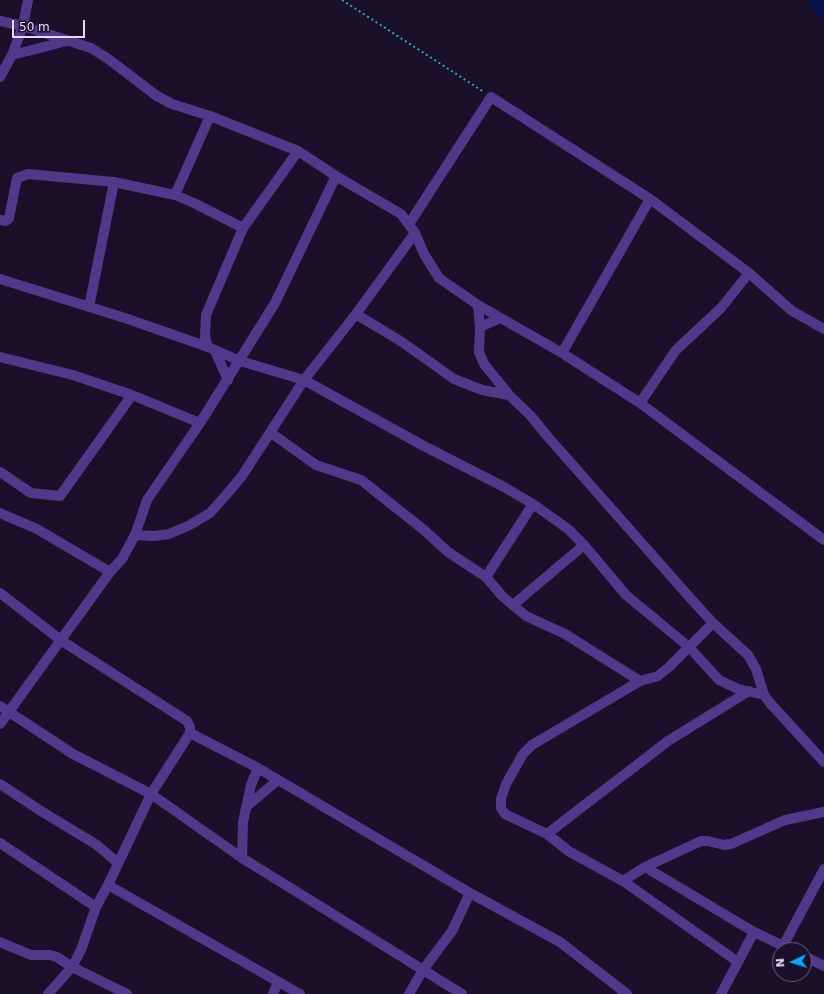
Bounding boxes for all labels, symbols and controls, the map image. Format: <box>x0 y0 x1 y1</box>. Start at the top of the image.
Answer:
scale bar <box>14 12 87 38</box>
text: 50 m <box>19 20 50 34</box>
north arrow <box>772 942 812 982</box>
text: N <box>774 958 787 968</box>

